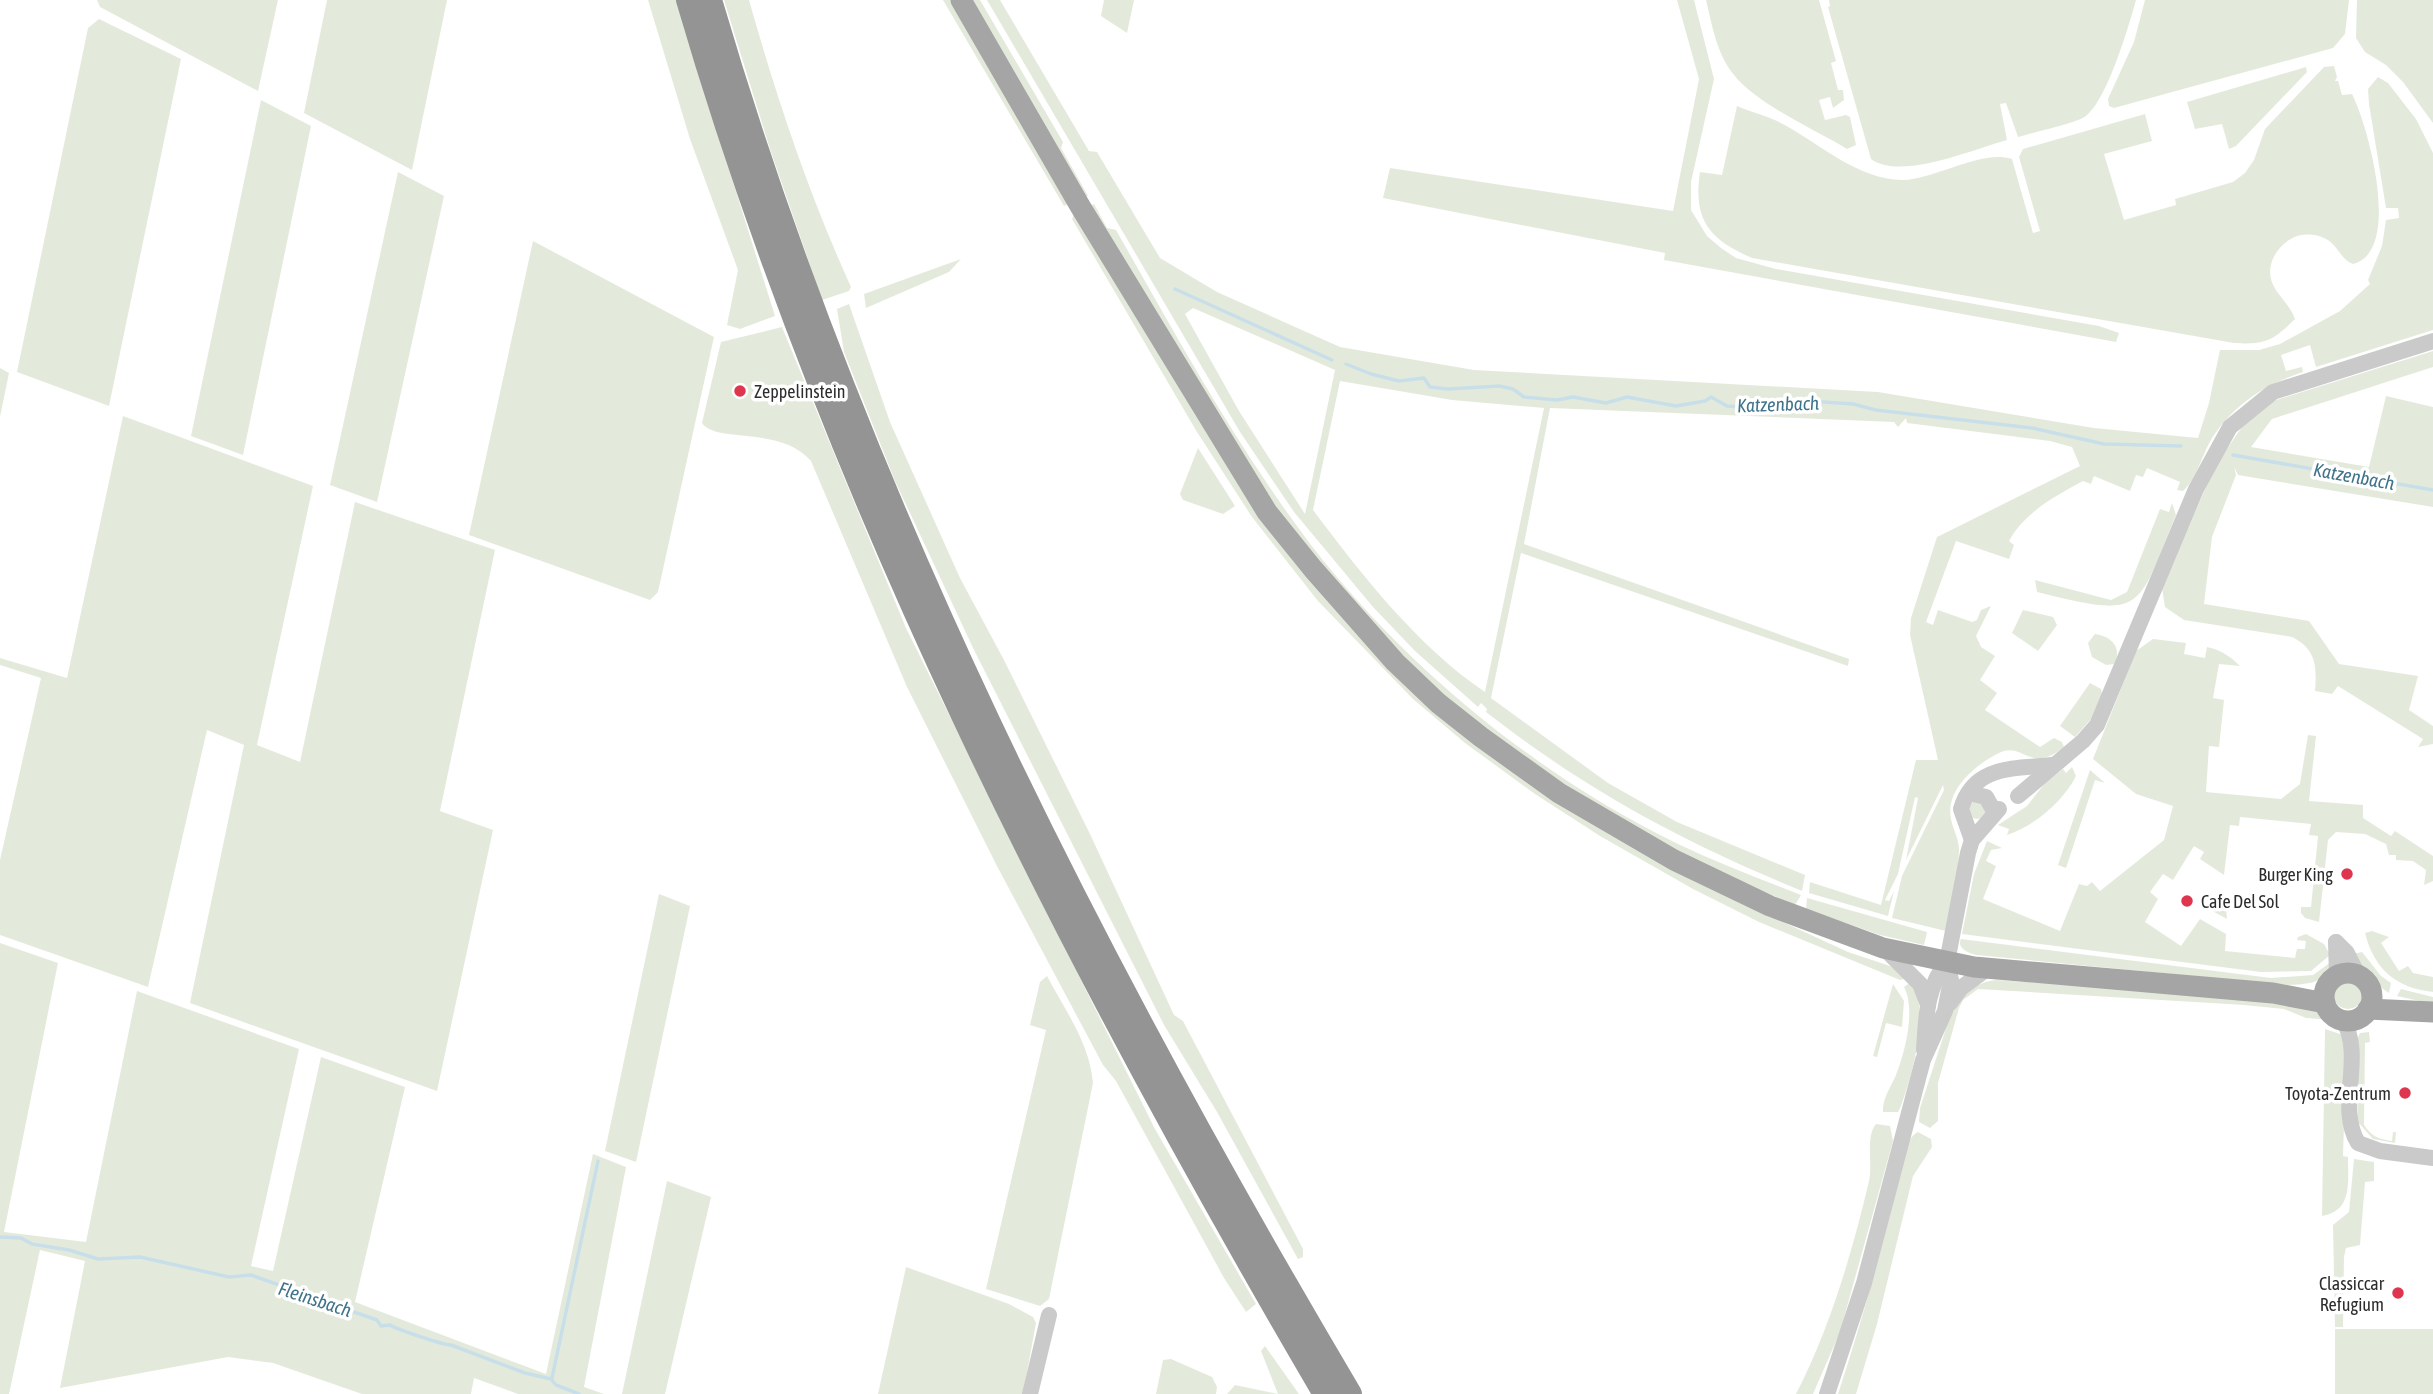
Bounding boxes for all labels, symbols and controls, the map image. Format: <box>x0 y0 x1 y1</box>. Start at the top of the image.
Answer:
place label: Zeppelinstein <box>754 381 846 402</box>
marker: Zeppelinstein <box>732 383 748 399</box>
water label: Katzenbach <box>1737 392 1819 416</box>
water label: Katzenbach <box>2312 458 2396 494</box>
place label: Burger King <box>2258 864 2333 885</box>
marker: Burger King <box>2339 866 2355 882</box>
place label: Cafe Del Sol <box>2201 891 2280 912</box>
marker: Cafe Del Sol <box>2179 893 2195 909</box>
place label: Toyota-Zentrum <box>2285 1083 2391 1104</box>
marker: Toyota-Zentrum <box>2397 1085 2413 1101</box>
place label: Classiccar Refugium <box>2319 1273 2385 1315</box>
water label: Fleinsbach <box>276 1277 354 1321</box>
marker: Classiccar Refugium <box>2390 1285 2406 1301</box>

